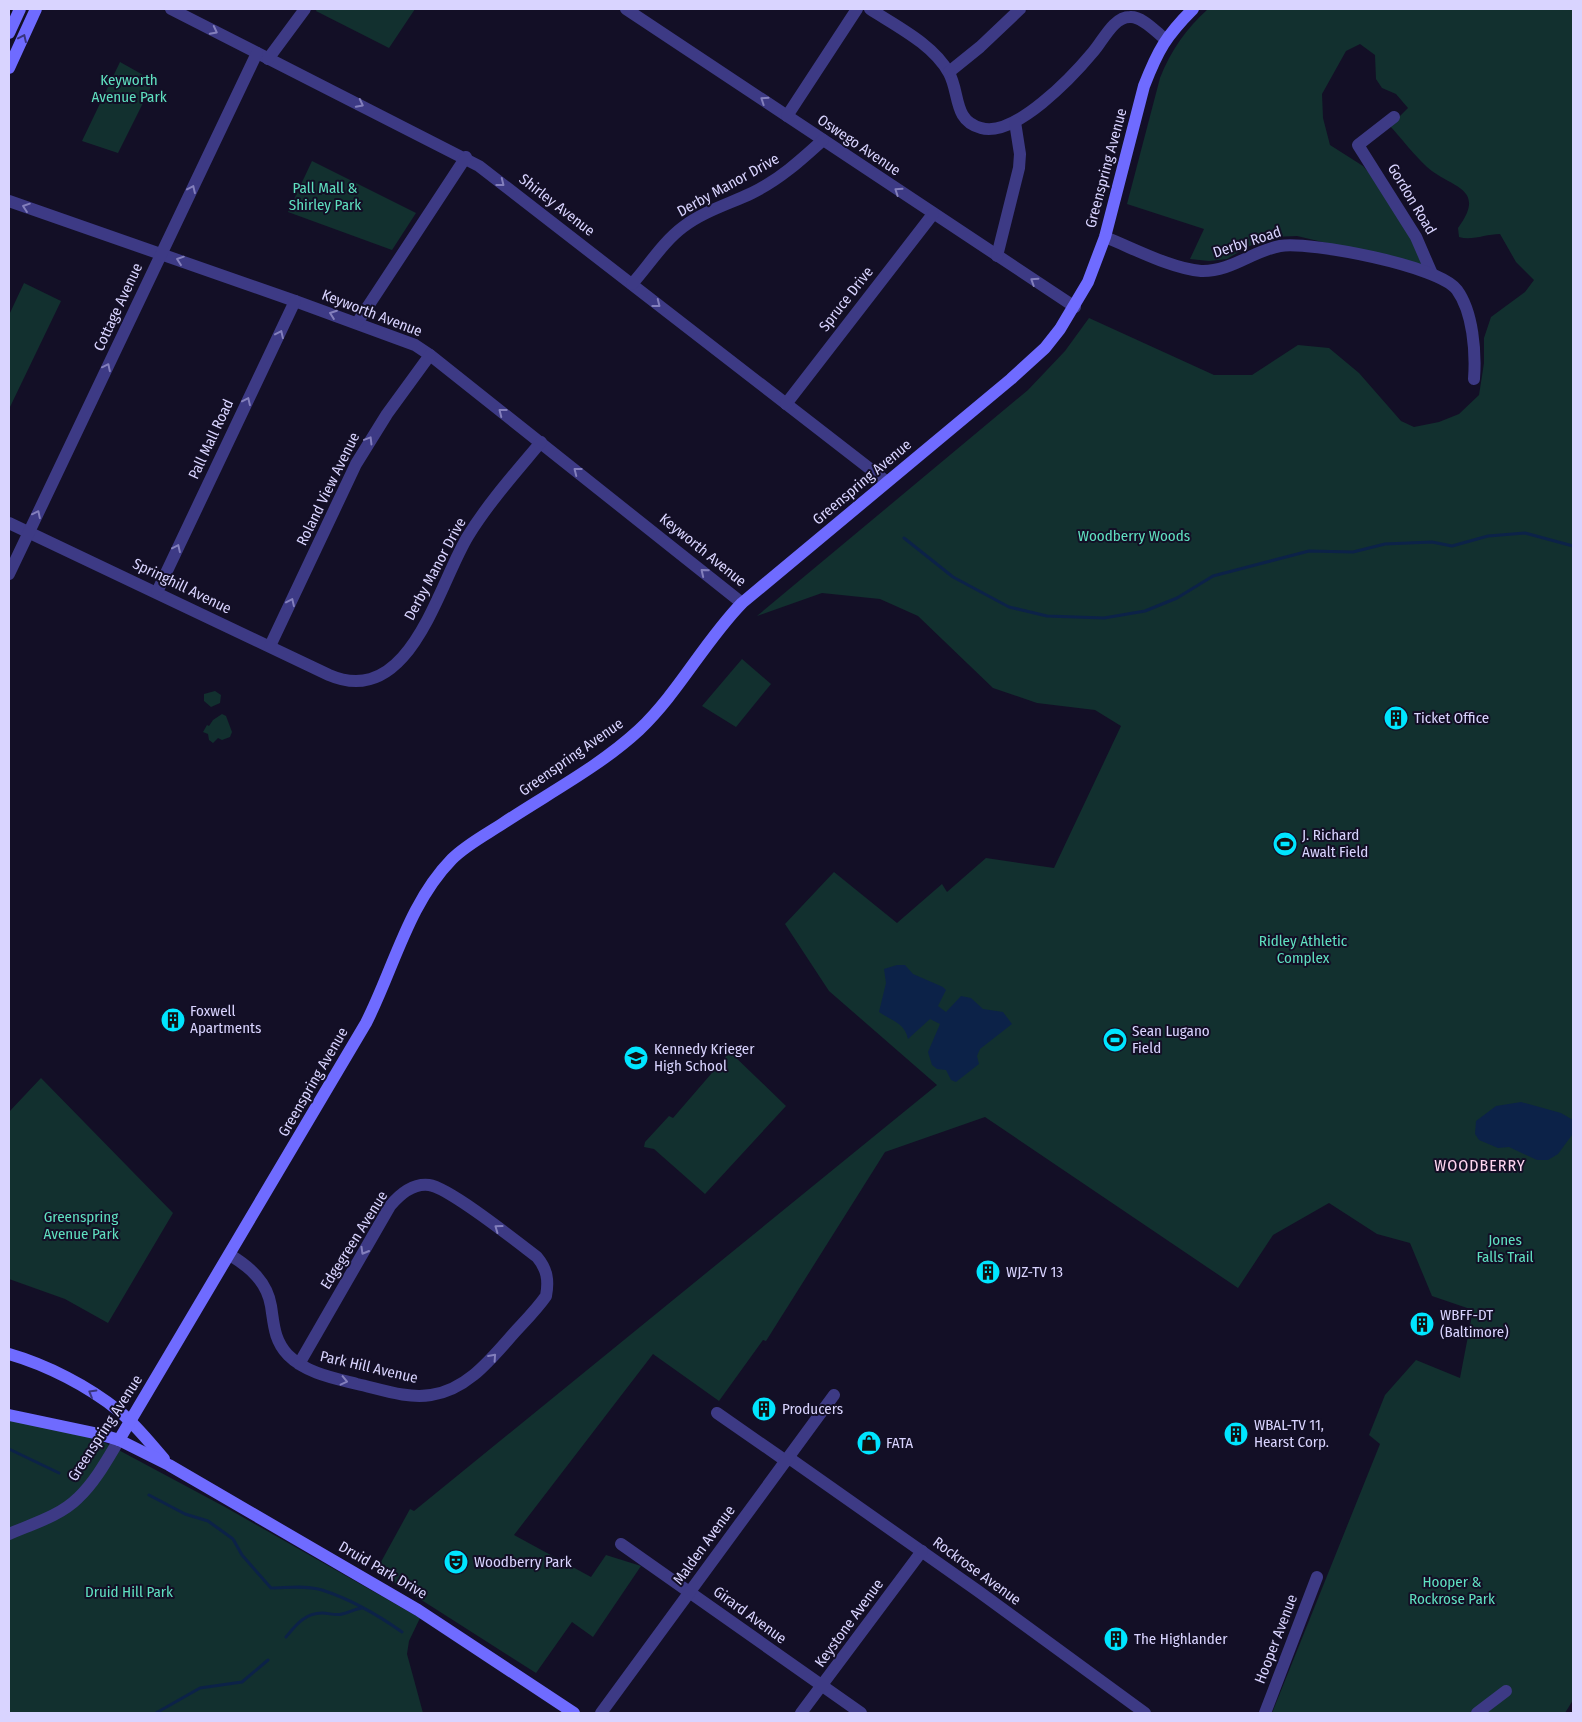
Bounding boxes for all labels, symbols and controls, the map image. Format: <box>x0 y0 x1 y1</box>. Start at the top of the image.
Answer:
one-way arrow <box>209 25 218 35</box>
one-way arrow <box>16 35 26 44</box>
park label: Keyworth Avenue Park <box>91 71 167 106</box>
one-way arrow <box>760 97 769 106</box>
one-way arrow <box>354 98 363 108</box>
street label: Greenspring Avenue <box>1081 106 1131 230</box>
street label: Oswego Avenue <box>814 111 904 179</box>
street label: Derby Manor Drive <box>674 150 782 220</box>
street label: Gordon Road <box>1384 160 1440 238</box>
street label: Shirley Avenue <box>516 170 598 240</box>
one-way arrow <box>495 177 505 186</box>
park label: Pall Mall & Shirley Park <box>289 179 361 214</box>
one-way arrow <box>186 185 196 194</box>
one-way arrow <box>895 188 904 197</box>
one-way arrow <box>22 203 31 213</box>
street label: Derby Road <box>1211 223 1283 261</box>
one-way arrow <box>176 256 185 266</box>
street label: Cottage Avenue <box>90 260 146 354</box>
street label: Spruce Drive <box>815 263 877 335</box>
one-way arrow <box>1030 278 1039 287</box>
street label: Keyworth Avenue <box>319 286 425 340</box>
one-way arrow <box>652 298 661 307</box>
one-way arrow <box>329 310 338 320</box>
one-way arrow <box>273 330 284 339</box>
one-way arrow <box>101 363 112 372</box>
street label: Pall Mall Road <box>185 396 237 482</box>
one-way arrow <box>241 398 251 407</box>
one-way arrow <box>499 409 508 417</box>
street label: Roland View Avenue <box>293 429 363 549</box>
street label: Greenspring Avenue <box>809 436 915 528</box>
one-way arrow <box>363 437 373 446</box>
one-way arrow <box>573 468 583 477</box>
one-way arrow <box>31 510 41 519</box>
street label: Keyworth Avenue <box>656 510 750 590</box>
street label: Derby Manor Drive <box>400 515 470 623</box>
park label: Woodberry Woods <box>1078 527 1190 545</box>
one-way arrow <box>171 544 182 553</box>
street label: Springhill Avenue <box>130 554 234 618</box>
one-way arrow <box>701 569 710 578</box>
one-way arrow <box>285 598 295 607</box>
building icon: Ticket Office <box>1383 705 1409 731</box>
place label: Ticket Office <box>1414 709 1489 727</box>
street label: Greenspring Avenue <box>515 714 627 800</box>
place label: J. Richard Awalt Field <box>1302 826 1368 861</box>
sports icon: J. Richard Awalt Field <box>1272 831 1298 857</box>
park label: Ridley Athletic Complex <box>1259 932 1348 967</box>
place label: Foxwell Apartments <box>190 1002 261 1037</box>
building icon: Foxwell Apartments <box>160 1007 186 1033</box>
place label: Sean Lugano Field <box>1132 1022 1210 1057</box>
street label: Greenspring Avenue <box>274 1024 352 1140</box>
sports icon: Sean Lugano Field <box>1102 1027 1128 1053</box>
place label: Kennedy Krieger High School <box>654 1040 755 1075</box>
school or university icon: Kennedy Krieger High School <box>623 1045 649 1071</box>
district label: WOODBERRY <box>1434 1156 1526 1175</box>
street label: Edgegreen Avenue <box>317 1188 391 1292</box>
park label: Greenspring Avenue Park <box>43 1208 119 1243</box>
one-way arrow <box>494 1225 504 1234</box>
park label: Jones Falls Trail <box>1476 1231 1534 1266</box>
one-way arrow <box>361 1245 371 1254</box>
building icon: WJZ-TV 13 <box>975 1259 1001 1285</box>
place label: WJZ-TV 13 <box>1006 1263 1063 1281</box>
place label: WBFF-DT (Baltimore) <box>1440 1306 1509 1341</box>
building icon: WBFF-DT (Baltimore) <box>1409 1311 1435 1337</box>
street label: Park Hill Avenue <box>318 1347 420 1387</box>
one-way arrow <box>487 1354 496 1363</box>
street label: Greenspring Avenue <box>64 1371 146 1485</box>
one-way arrow <box>340 1375 349 1386</box>
one-way arrow <box>88 1390 97 1400</box>
building icon: Producers <box>751 1396 777 1422</box>
place label: Producers <box>782 1400 843 1418</box>
place label: WBAL-TV 11, Hearst Corp. <box>1254 1416 1329 1451</box>
building icon: WBAL-TV 11, Hearst Corp. <box>1223 1421 1249 1447</box>
shop icon: FATA <box>856 1430 882 1456</box>
place label: FATA <box>886 1434 913 1452</box>
street label: Malden Avenue <box>669 1502 739 1588</box>
street label: Rockrose Avenue <box>929 1533 1025 1609</box>
street label: Druid Park Drive <box>336 1537 430 1603</box>
theatre icon: Woodberry Park <box>443 1549 469 1575</box>
place label: Woodberry Park <box>474 1553 572 1571</box>
park label: Hooper & Rockrose Park <box>1409 1573 1495 1608</box>
street label: Keystone Avenue <box>811 1575 887 1671</box>
street label: Girard Avenue <box>710 1582 790 1648</box>
park label: Druid Hill Park <box>85 1583 173 1601</box>
street label: Hooper Avenue <box>1251 1592 1301 1686</box>
building icon: The Highlander <box>1103 1626 1129 1652</box>
place label: The Highlander <box>1134 1630 1228 1648</box>

